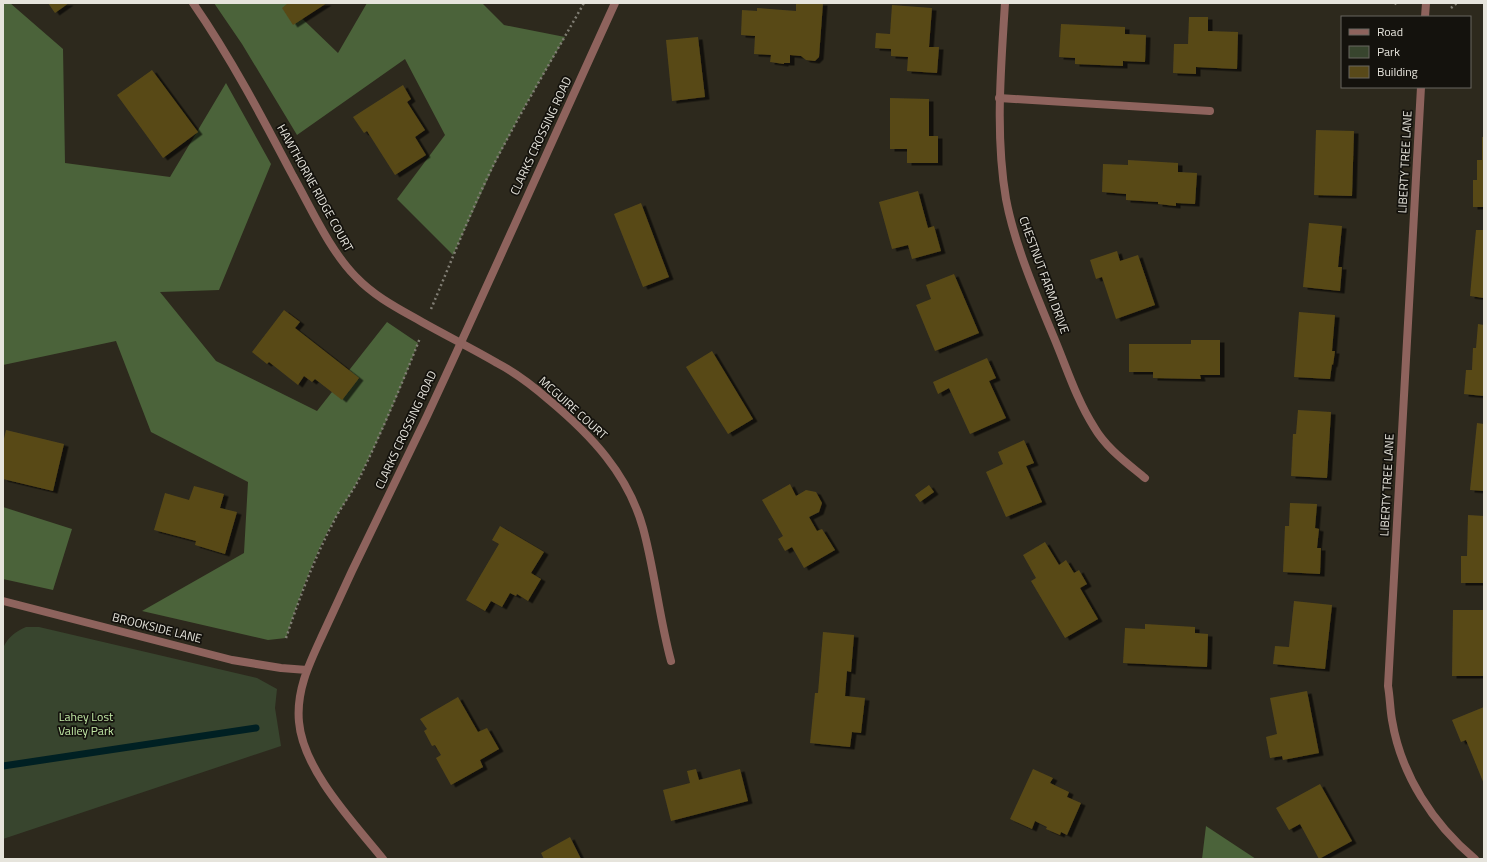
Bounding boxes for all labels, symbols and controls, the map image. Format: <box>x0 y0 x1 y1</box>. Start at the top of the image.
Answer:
legend <box>1341 16 1471 88</box>
text: Road <box>1377 22 1403 41</box>
text: Park <box>1377 42 1400 61</box>
text: Building <box>1377 62 1418 81</box>
street label: CLARKS CROSSING ROAD <box>505 73 576 198</box>
street label: LIBERTY TREE LANE <box>1392 110 1417 214</box>
street label: HAWTHORNE RIDGE COURT <box>272 121 359 256</box>
street label: CHESTNUT FARM DRIVE <box>1014 213 1075 337</box>
street label: CLARKS CROSSING ROAD <box>370 367 441 492</box>
street label: MCGUIRE COURT <box>535 372 612 444</box>
street label: LIBERTY TREE LANE <box>1374 433 1399 537</box>
street label: BROOKSIDE LANE <box>110 607 204 648</box>
park label: Lahey Lost Valley Park <box>58 707 114 740</box>

